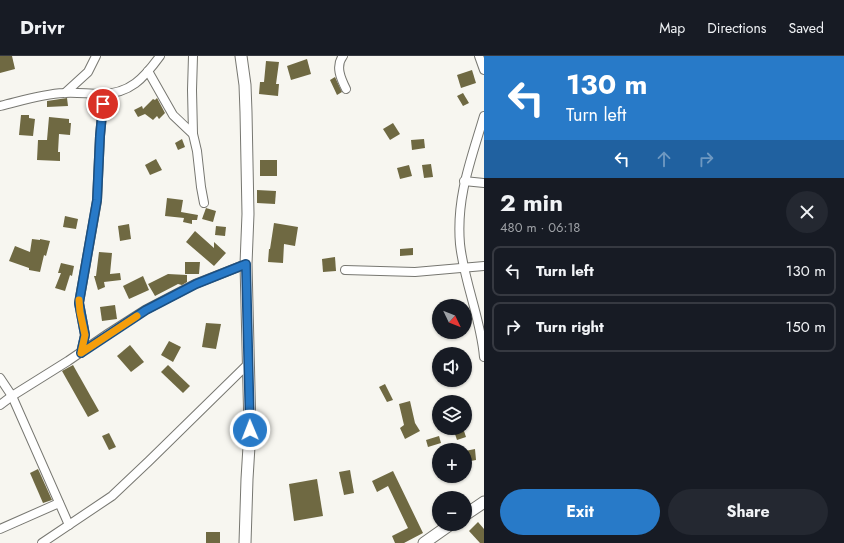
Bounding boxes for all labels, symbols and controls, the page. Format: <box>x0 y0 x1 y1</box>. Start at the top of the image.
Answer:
text: Drivr <box>20 14 65 41</box>
text: Map <box>659 18 685 38</box>
text: Directions <box>707 18 767 38</box>
text: Saved <box>789 18 824 38</box>
text: 130 m <box>566 64 648 105</box>
icon: left <box>500 72 552 124</box>
pin <box>86 87 120 121</box>
icon: arrive <box>92 93 114 115</box>
text: Turn left <box>566 102 626 128</box>
icon: left <box>611 148 633 170</box>
icon: ahead <box>653 148 675 170</box>
icon: right <box>695 148 717 170</box>
text: 2 min <box>500 185 563 220</box>
button: close <box>786 191 828 233</box>
text: 480 m · 06:18 <box>500 218 580 237</box>
icon: left <box>502 260 524 282</box>
text: Turn left <box>536 260 594 282</box>
text: 130 m <box>786 260 826 282</box>
north arrow <box>432 299 472 339</box>
map controls <box>432 299 472 531</box>
icon: right <box>502 316 524 338</box>
text: Turn right <box>536 316 604 338</box>
text: 150 m <box>786 316 826 338</box>
button: sound <box>432 347 472 387</box>
button: layers <box>432 395 472 435</box>
position arrow <box>229 409 271 451</box>
button: + <box>432 443 472 483</box>
button: Exit <box>500 489 660 535</box>
button: Share <box>668 489 828 535</box>
button: − <box>432 491 472 531</box>

